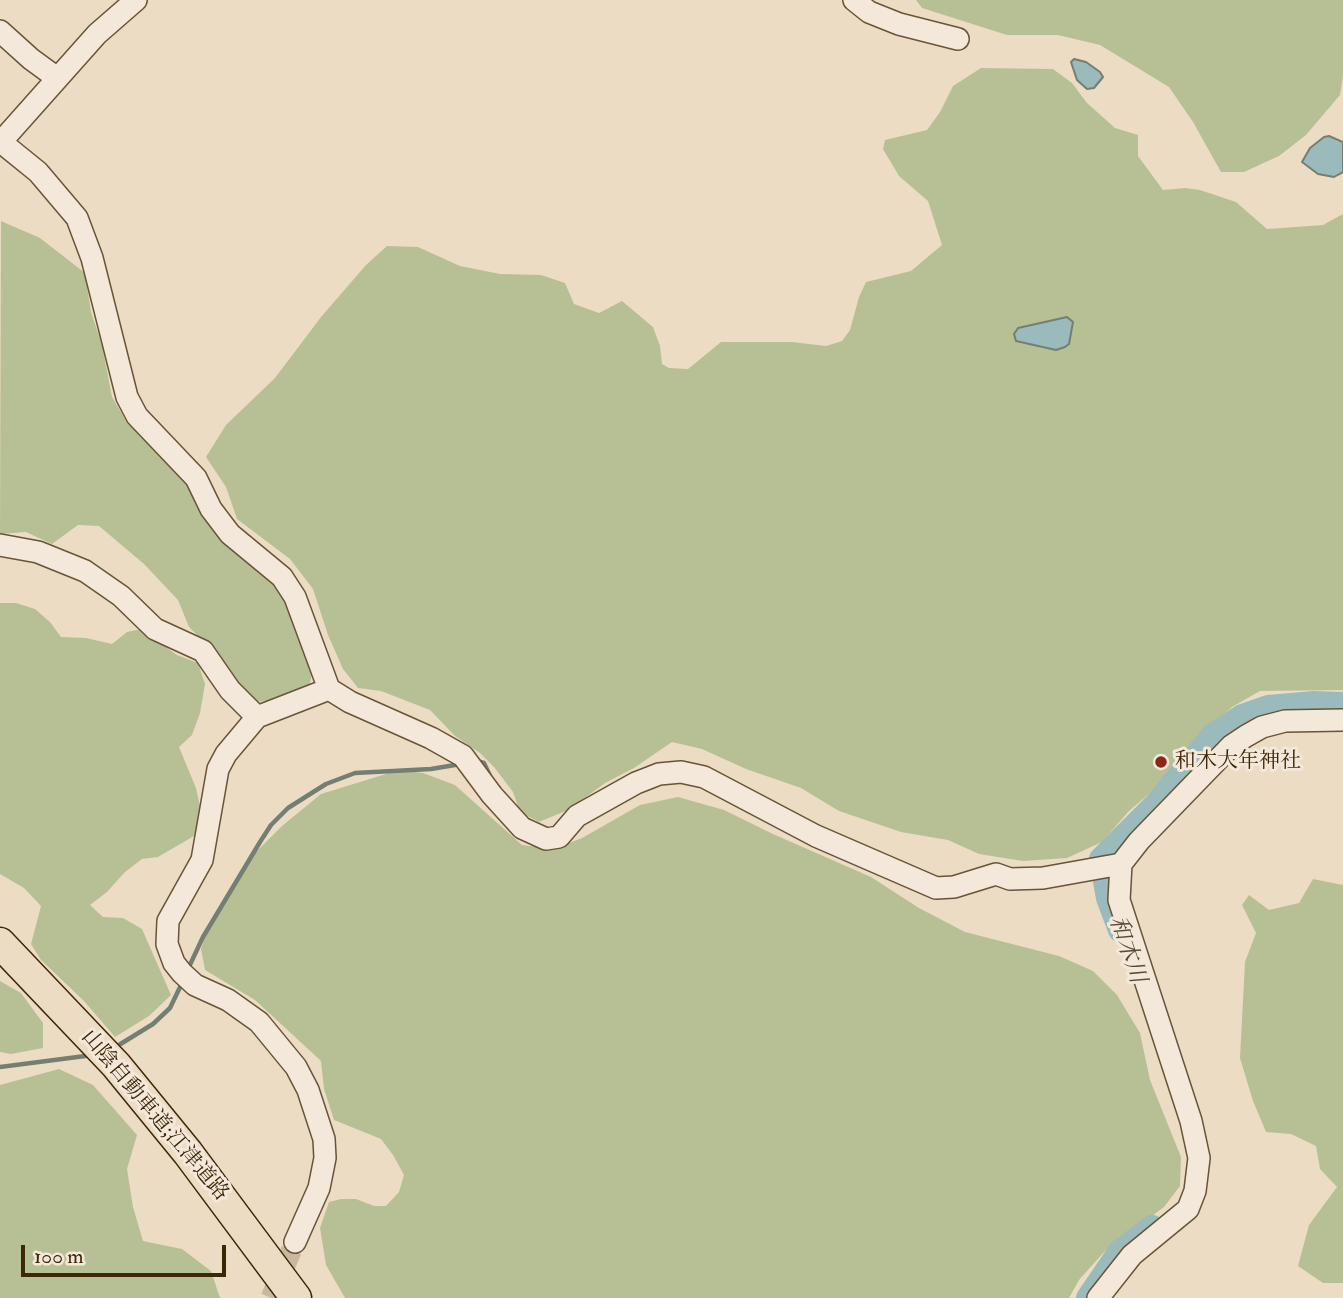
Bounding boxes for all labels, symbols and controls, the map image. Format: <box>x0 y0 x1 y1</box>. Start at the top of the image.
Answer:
place label: 和木大年神社 <box>1175 749 1301 775</box>
marker: 和木大年神社 <box>1153 754 1169 770</box>
water label: 和木川 <box>1102 913 1150 987</box>
street label: 山陰自動車道;江津道路 <box>75 1025 233 1207</box>
scale bar <box>24 1232 229 1276</box>
text: 100 m <box>34 1243 84 1270</box>

